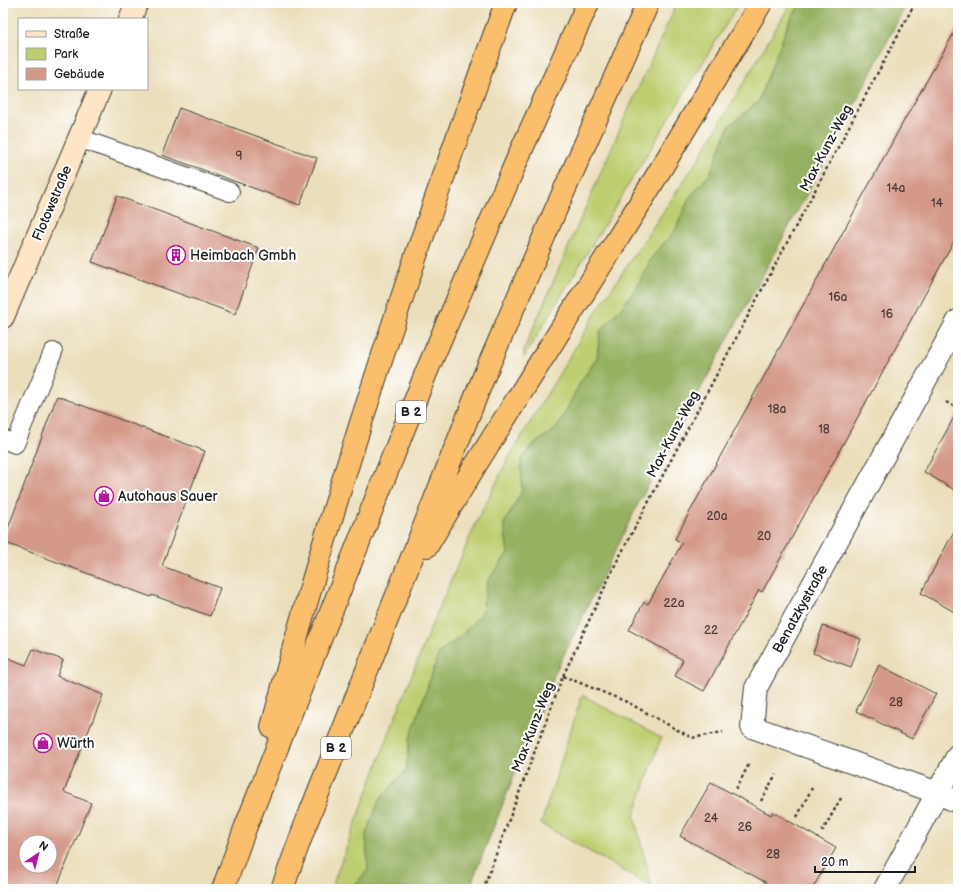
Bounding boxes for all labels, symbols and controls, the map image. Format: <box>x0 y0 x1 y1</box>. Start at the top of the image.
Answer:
legend <box>18 18 148 90</box>
text: Straße <box>54 27 90 42</box>
text: Park <box>54 47 78 62</box>
text: Gebäude <box>54 67 104 82</box>
street label: Max-Kunz-Weg <box>796 102 856 194</box>
house number: 9 <box>236 149 243 164</box>
street label: Flotowstraße <box>28 163 76 243</box>
house number: 14a <box>887 181 906 196</box>
house number: 14 <box>931 196 944 211</box>
building icon: Heimbach Gmbh <box>165 244 187 266</box>
place label: Heimbach Gmbh <box>190 247 296 264</box>
house number: 16a <box>829 290 848 305</box>
house number: 16 <box>881 307 893 322</box>
street label: Max-Kunz-Weg <box>643 388 703 480</box>
road number: B 2 <box>396 401 426 423</box>
house number: 18a <box>768 402 786 417</box>
house number: 18 <box>818 422 830 437</box>
shop icon: Autohaus Sauer <box>93 485 115 507</box>
place label: Autohaus Sauer <box>118 488 218 505</box>
house number: 20a <box>707 509 728 524</box>
house number: 20 <box>757 529 771 544</box>
street label: Benatzkystraße <box>769 562 831 656</box>
house number: 22a <box>664 596 685 611</box>
house number: 22 <box>704 623 718 638</box>
street label: Max-Kunz-Weg <box>508 679 558 775</box>
house number: 28 <box>889 695 903 710</box>
shop icon: Würth <box>32 732 54 754</box>
place label: Würth <box>57 735 95 752</box>
road number: B 2 <box>321 737 351 759</box>
house number: 24 <box>704 811 719 826</box>
house number: 26 <box>738 820 752 835</box>
north arrow <box>18 834 58 874</box>
text: N <box>36 839 51 854</box>
house number: 28 <box>766 847 780 862</box>
scale bar <box>815 848 915 874</box>
text: 20 m <box>821 855 848 870</box>

